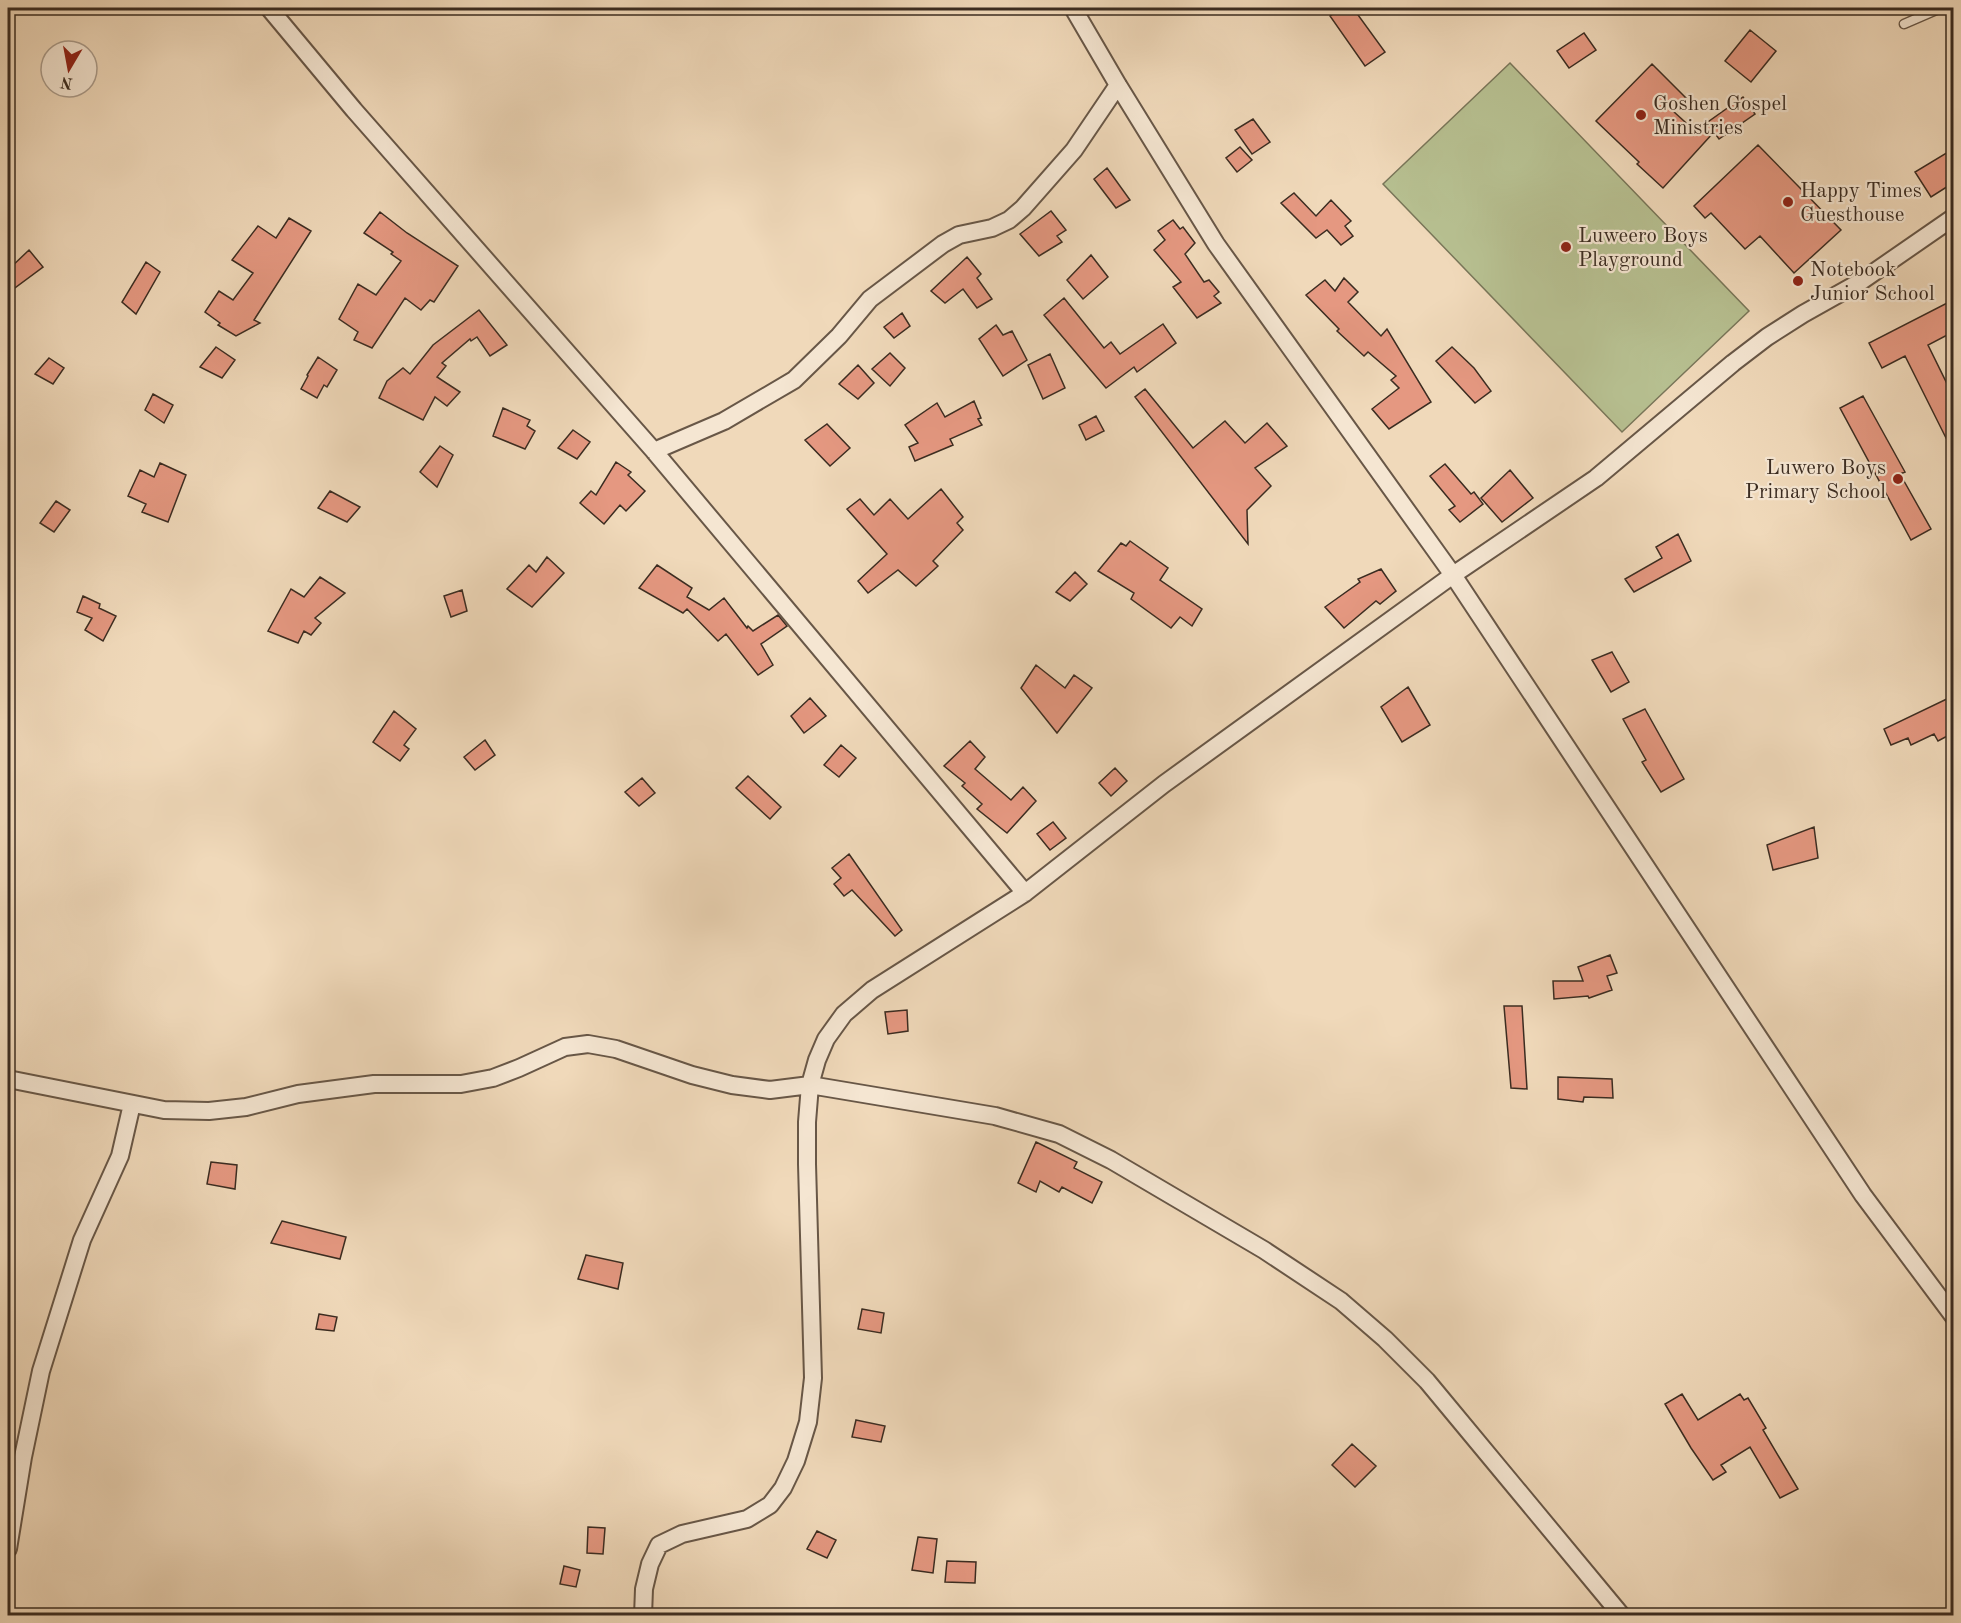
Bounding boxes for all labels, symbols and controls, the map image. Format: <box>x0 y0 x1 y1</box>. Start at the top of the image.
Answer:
north arrow <box>39 39 99 99</box>
text: N <box>59 73 74 91</box>
place label: Goshen Gospel Ministries <box>1653 94 1787 139</box>
marker: Goshen Gospel Ministries <box>1634 108 1648 122</box>
place label: Happy Times Guesthouse <box>1800 181 1922 226</box>
marker: Happy Times Guesthouse <box>1781 195 1795 209</box>
place label: Luweero Boys Playground <box>1578 226 1708 271</box>
marker: Luweero Boys Playground <box>1559 240 1573 254</box>
place label: Notebook Junior School <box>1810 260 1935 305</box>
marker: Notebook Junior School <box>1791 274 1805 288</box>
place label: Luwero Boys Primary School <box>1745 458 1886 503</box>
marker: Luwero Boys Primary School <box>1891 472 1905 486</box>

